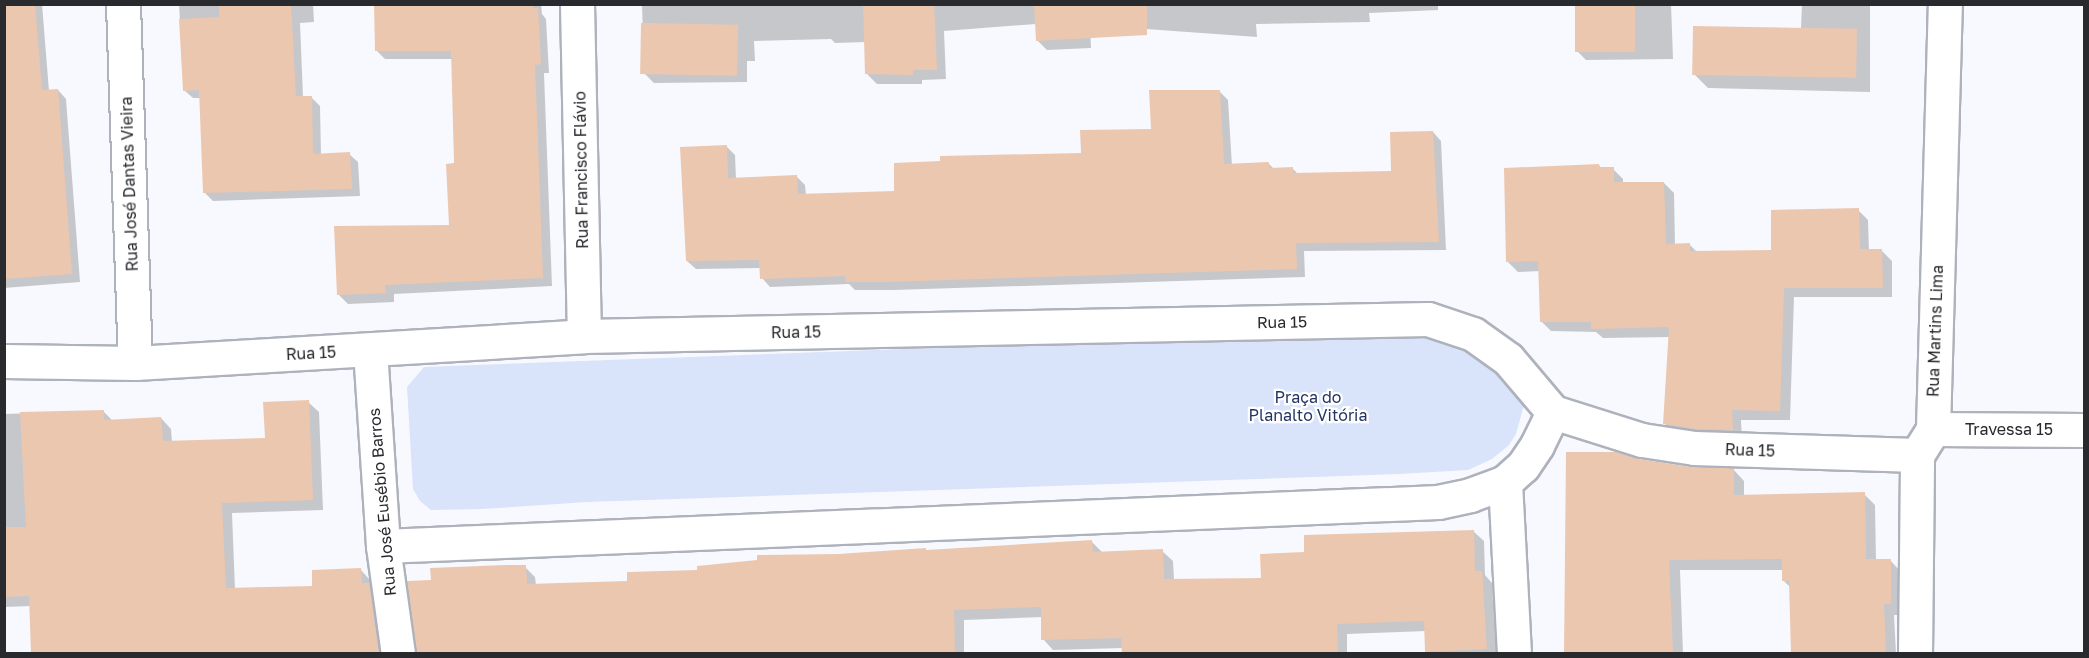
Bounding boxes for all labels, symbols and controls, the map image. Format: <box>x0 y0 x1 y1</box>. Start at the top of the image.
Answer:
street label: Rua Francisco Flávio <box>570 91 592 249</box>
street label: Rua José Dantas Vieira <box>116 96 142 272</box>
street label: Rua Martins Lima <box>1923 265 1947 397</box>
street label: Rua 15 <box>1257 312 1307 332</box>
street label: Rua 15 <box>771 322 821 342</box>
street label: Rua 15 <box>285 342 337 364</box>
park label: Praça do Planalto Vitória <box>1249 387 1367 425</box>
street label: Rua José Eusébio Barros <box>364 407 400 597</box>
street label: Travessa 15 <box>1965 419 2053 439</box>
street label: Rua 15 <box>1725 440 1775 460</box>

